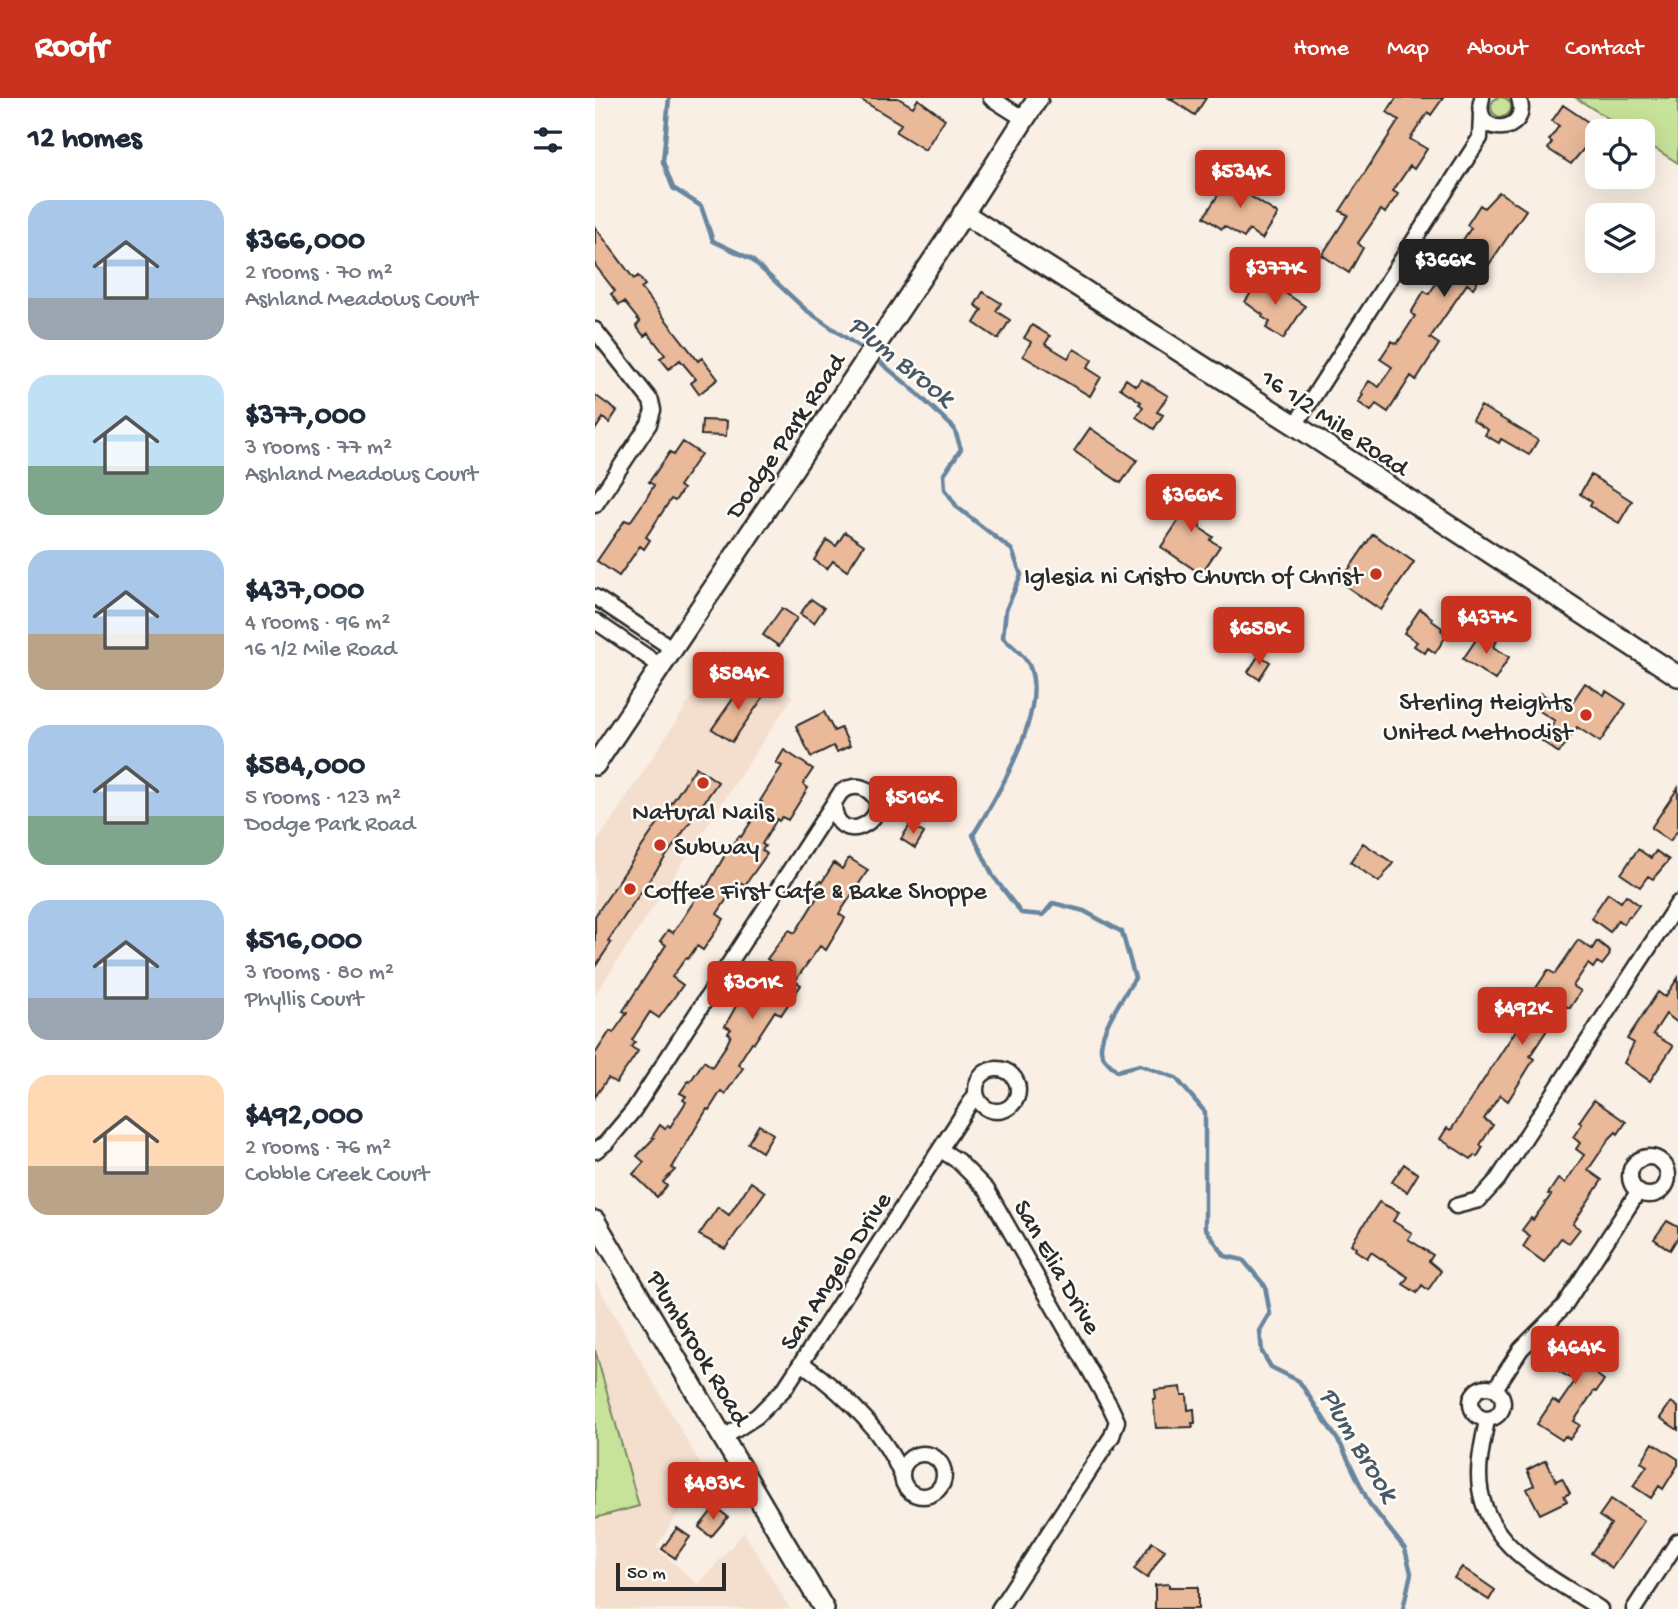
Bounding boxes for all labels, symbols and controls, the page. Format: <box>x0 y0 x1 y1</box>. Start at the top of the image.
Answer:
text: Roofr <box>35 30 108 68</box>
text: Home <box>1293 35 1349 64</box>
text: Map <box>1387 35 1429 64</box>
text: About <box>1467 35 1527 64</box>
text: Contact <box>1565 35 1643 64</box>
map controls <box>1585 119 1655 273</box>
button: locate <box>1585 119 1655 189</box>
icon: filters <box>529 121 567 159</box>
text: 12 homes <box>28 123 141 158</box>
pin: $534K <box>1191 150 1289 210</box>
text: $534K <box>1211 159 1269 186</box>
button: layers <box>1585 203 1655 273</box>
text: $366,000 <box>245 225 365 260</box>
icon: home <box>84 228 168 312</box>
pin: $366K <box>1395 240 1493 299</box>
pin: $377K <box>1226 248 1324 307</box>
text: $366K <box>1415 248 1473 275</box>
text: $377K <box>1246 256 1304 283</box>
text: 2 rooms · 70 m² <box>245 260 393 287</box>
text: Ashland Meadows Court <box>245 287 478 314</box>
water label: Plum Brook <box>840 310 962 417</box>
street label: Dodge Park Road <box>720 348 855 528</box>
street label: 16 1/2 Mile Road <box>1253 363 1415 486</box>
text: $377,000 <box>245 400 366 435</box>
icon: home <box>84 403 168 487</box>
text: 3 rooms · 77 m² <box>245 435 392 462</box>
text: Ashland Meadows Court <box>245 462 478 489</box>
pin: $366K <box>1142 474 1240 534</box>
text: $366K <box>1162 483 1220 510</box>
place label: Iglesia ni Cristo Church of Christ <box>1024 563 1364 594</box>
marker: Iglesia ni Cristo Church of Christ <box>1368 566 1384 582</box>
text: $437,000 <box>245 575 364 610</box>
icon: home <box>84 578 168 662</box>
pin: $437K <box>1437 596 1535 656</box>
text: $437K <box>1457 605 1515 632</box>
pin: $658K <box>1210 608 1308 667</box>
text: 4 rooms · 96 m² <box>245 610 390 637</box>
text: $658K <box>1229 616 1289 643</box>
text: 16 1/2 Mile Road <box>245 637 397 664</box>
pin: $584K <box>689 652 787 712</box>
text: $584K <box>709 661 767 688</box>
place label: Sterling Heights United Methodist <box>1383 689 1574 750</box>
marker: Sterling Heights United Methodist <box>1578 707 1594 723</box>
text: $584,000 <box>245 750 365 785</box>
icon: home <box>84 753 168 837</box>
marker: Natural Nails <box>695 775 711 791</box>
pin: $516K <box>864 776 962 836</box>
text: 5 rooms · 123 m² <box>245 785 401 812</box>
text: $516K <box>885 785 941 812</box>
place label: Natural Nails <box>632 799 775 830</box>
text: Dodge Park Road <box>245 812 415 839</box>
place label: Subway <box>674 834 760 865</box>
marker: Subway <box>652 837 668 853</box>
place label: Coffee First Cafe & Bake Shoppe <box>644 878 987 909</box>
marker: Coffee First Cafe & Bake Shoppe <box>622 881 638 897</box>
text: $516,000 <box>245 925 362 960</box>
icon: home <box>84 928 168 1012</box>
text: 3 rooms · 80 m² <box>245 960 394 987</box>
pin: $301K <box>703 962 801 1021</box>
text: $301K <box>723 970 781 997</box>
text: Phyllis Court <box>245 987 363 1014</box>
pin: $492K <box>1473 988 1571 1047</box>
text: $492K <box>1494 996 1550 1023</box>
text: $492,000 <box>245 1100 363 1135</box>
icon: home <box>84 1103 168 1187</box>
text: 2 rooms · 76 m² <box>245 1135 391 1162</box>
text: Cobble Creek Court <box>245 1162 429 1189</box>
street label: San Angelo Drive <box>775 1187 901 1358</box>
street label: San Elia Drive <box>1004 1196 1106 1341</box>
street label: Plumbrook Road <box>637 1265 755 1434</box>
pin: $464K <box>1526 1326 1624 1386</box>
text: $464K <box>1547 1335 1603 1362</box>
water label: Plum Brook <box>1310 1382 1405 1510</box>
pin: $483K <box>664 1462 762 1522</box>
text: $483K <box>684 1471 742 1498</box>
scale bar <box>616 1560 726 1592</box>
text: 50 m <box>627 1563 666 1586</box>

